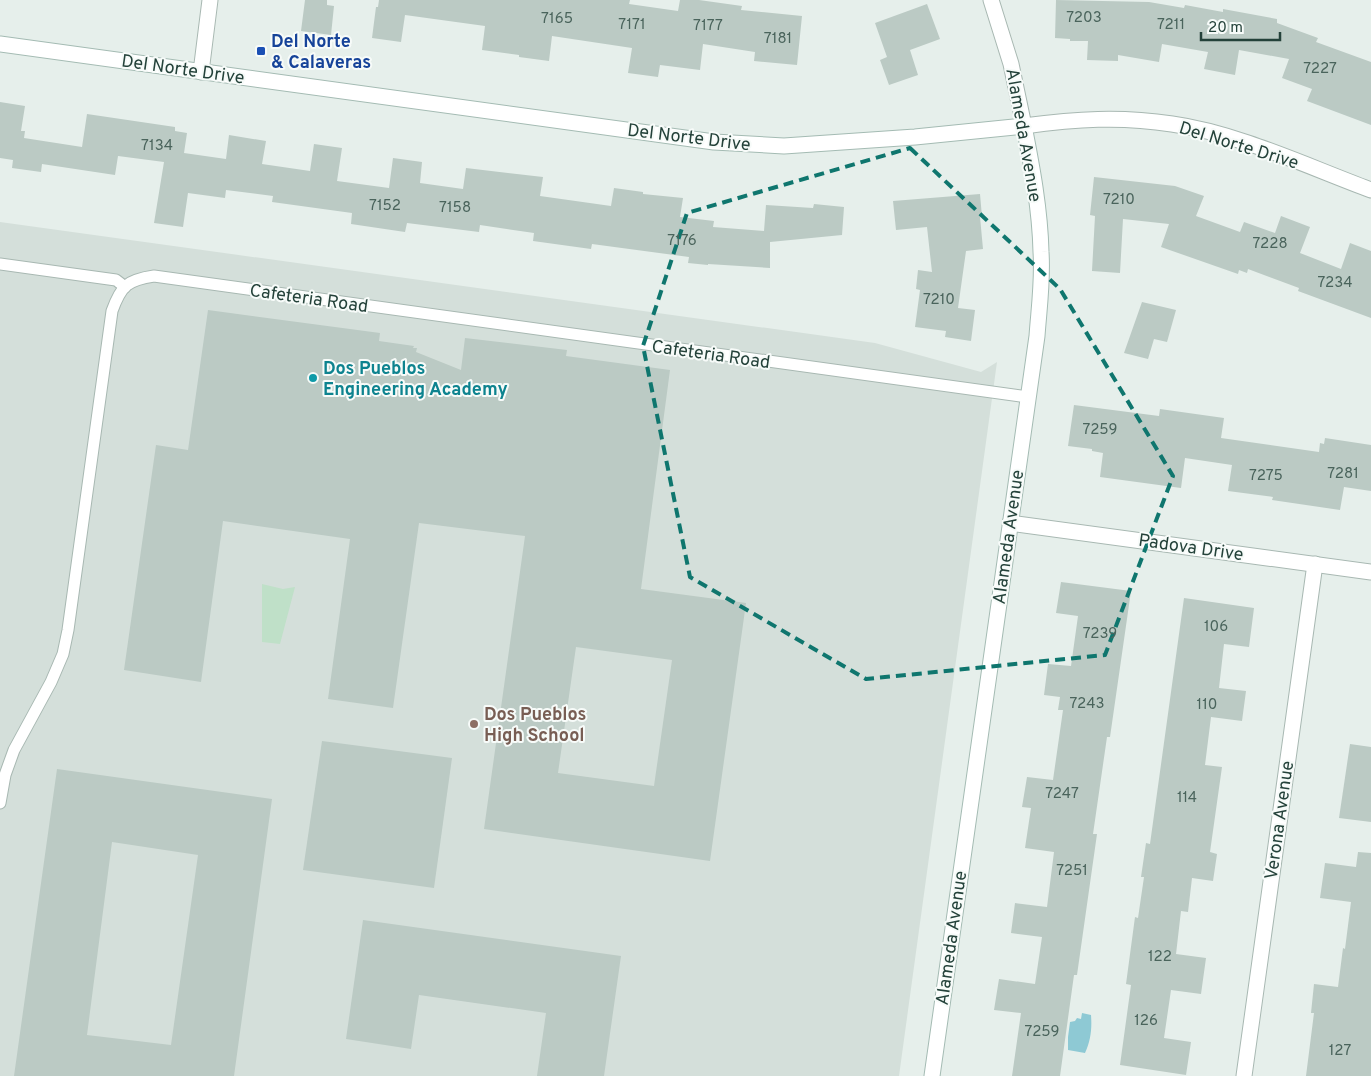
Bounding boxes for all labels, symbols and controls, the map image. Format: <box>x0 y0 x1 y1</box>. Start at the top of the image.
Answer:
house number: 7203 <box>1066 9 1102 28</box>
house number: 7165 <box>541 10 573 29</box>
scale bar <box>1201 10 1280 42</box>
house number: 7171 <box>618 16 646 35</box>
house number: 7211 <box>1157 16 1185 35</box>
house number: 7177 <box>693 17 723 36</box>
text: 20 m <box>1208 19 1243 38</box>
house number: 7181 <box>764 30 792 49</box>
place label: Del Norte & Calaveras <box>271 31 371 75</box>
marker: Del Norte & Calaveras <box>255 45 267 57</box>
street label: Del Norte Drive <box>120 50 246 90</box>
house number: 7227 <box>1303 60 1337 79</box>
street label: Alameda Avenue <box>999 67 1046 204</box>
street label: Del Norte Drive <box>1176 117 1301 176</box>
street label: Del Norte Drive <box>626 120 752 157</box>
house number: 7134 <box>141 137 173 156</box>
house number: 7210 <box>1103 191 1135 210</box>
house number: 7152 <box>369 197 401 216</box>
house number: 7158 <box>439 199 471 218</box>
house number: 7176 <box>667 232 697 251</box>
house number: 7228 <box>1252 235 1288 254</box>
house number: 7234 <box>1317 274 1353 293</box>
street label: Cafeteria Road <box>248 280 370 319</box>
house number: 7210 <box>923 291 955 310</box>
street label: Cafeteria Road <box>650 336 772 375</box>
place label: Dos Pueblos Engineering Academy <box>323 358 508 402</box>
marker: Dos Pueblos Engineering Academy <box>307 372 319 384</box>
house number: 7259 <box>1083 421 1117 440</box>
house number: 7281 <box>1327 465 1359 484</box>
house number: 7275 <box>1249 467 1283 486</box>
street label: Alameda Avenue <box>989 469 1030 606</box>
street label: Padova Drive <box>1137 530 1245 567</box>
house number: 106 <box>1204 618 1228 637</box>
house number: 7239 <box>1083 625 1117 644</box>
house number: 7243 <box>1070 695 1104 714</box>
house number: 110 <box>1197 696 1217 715</box>
place label: Dos Pueblos High School <box>484 704 586 748</box>
marker: Dos Pueblos High School <box>468 718 480 730</box>
street label: Verona Avenue <box>1261 759 1300 881</box>
house number: 7247 <box>1045 785 1079 804</box>
house number: 114 <box>1177 789 1197 808</box>
house number: 7251 <box>1056 862 1088 881</box>
street label: Alameda Avenue <box>932 870 973 1007</box>
house number: 122 <box>1148 948 1172 967</box>
house number: 126 <box>1134 1012 1158 1031</box>
house number: 7259 <box>1025 1023 1059 1042</box>
house number: 127 <box>1329 1042 1351 1061</box>

